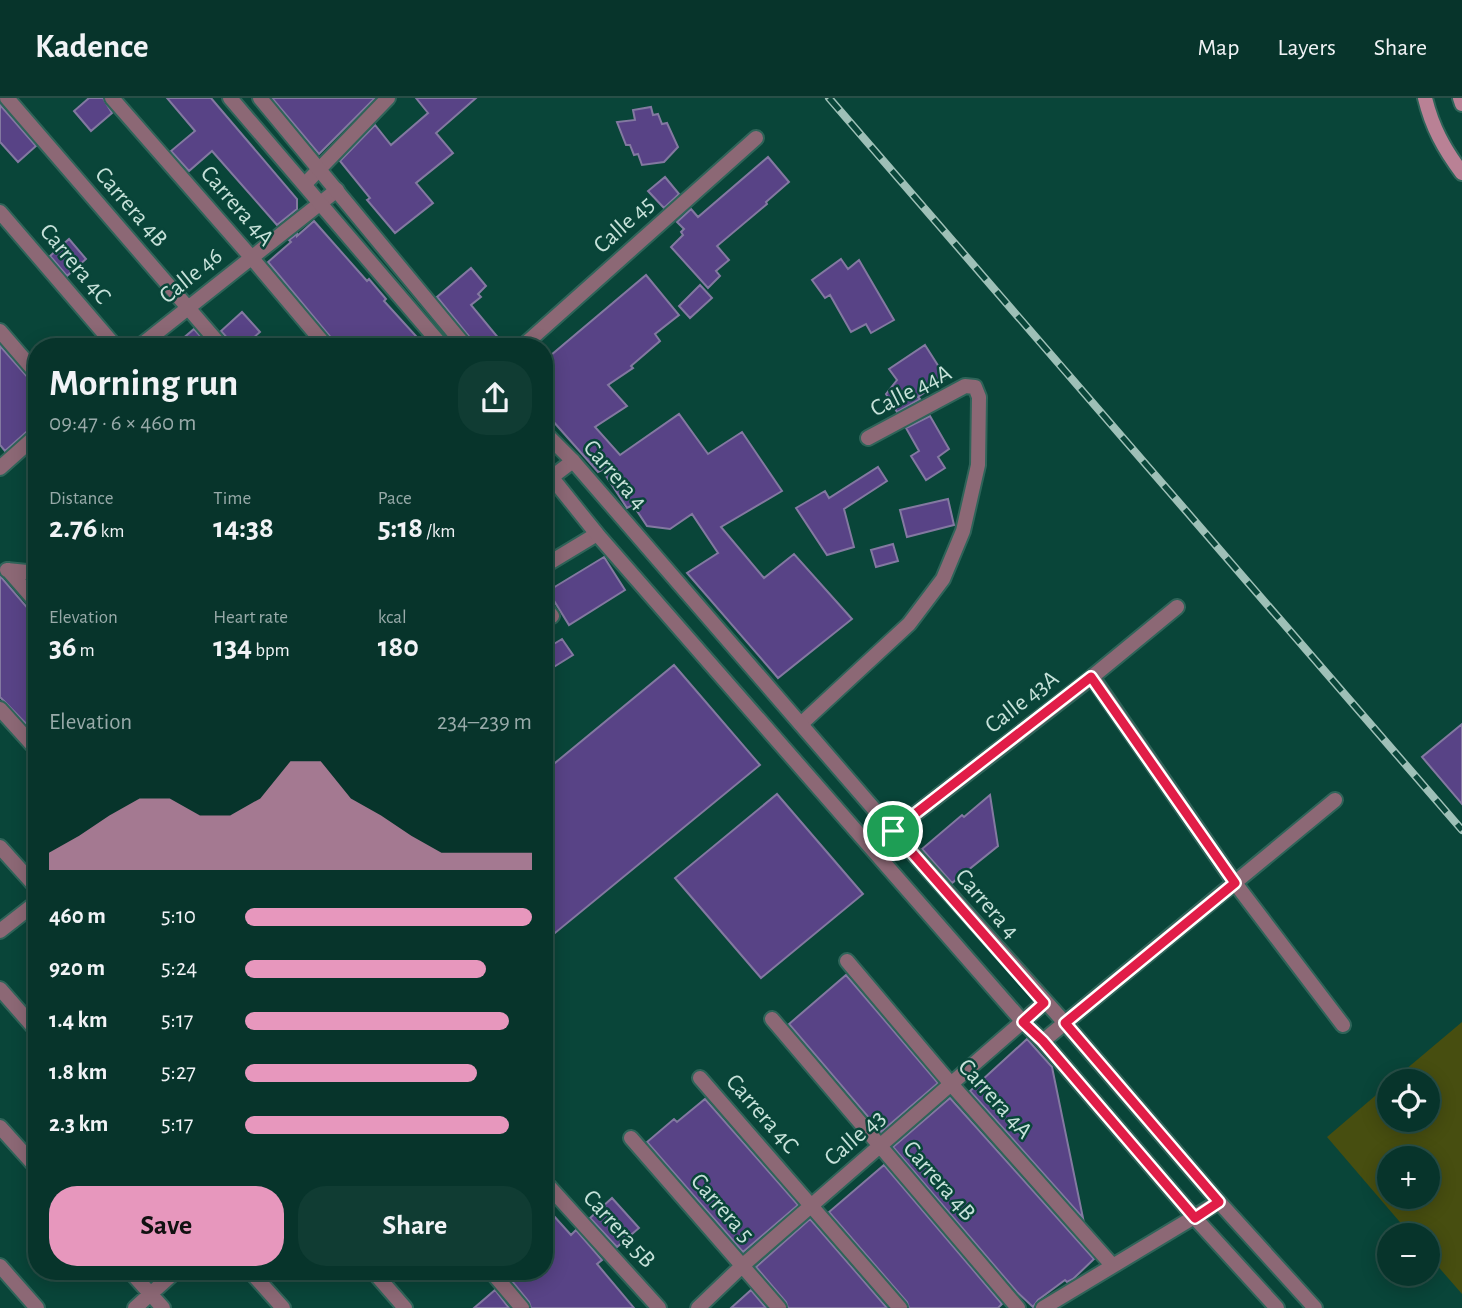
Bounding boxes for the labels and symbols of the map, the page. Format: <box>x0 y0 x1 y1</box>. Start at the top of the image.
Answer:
street label: Carrera 4A <box>196 161 278 251</box>
street label: Carrera 4B <box>90 163 172 251</box>
street label: Calle 45 <box>589 192 659 258</box>
street label: Carrera 4C <box>35 219 115 309</box>
street label: Calle 46 <box>155 244 227 308</box>
street label: Calle 44A <box>867 360 955 422</box>
street label: Carrera 4 <box>578 435 652 515</box>
street label: Calle 43A <box>981 666 1063 738</box>
pin <box>863 801 923 861</box>
street label: Carrera 4 <box>950 864 1024 944</box>
street label: Carrera 4A <box>953 1055 1037 1143</box>
street label: Carrera 4C <box>721 1070 803 1158</box>
street label: Calle 43 <box>820 1105 890 1171</box>
street label: Carrera 4B <box>898 1137 980 1225</box>
street label: Carrera 5 <box>686 1169 758 1247</box>
street label: Carrera 5B <box>578 1186 660 1272</box>

